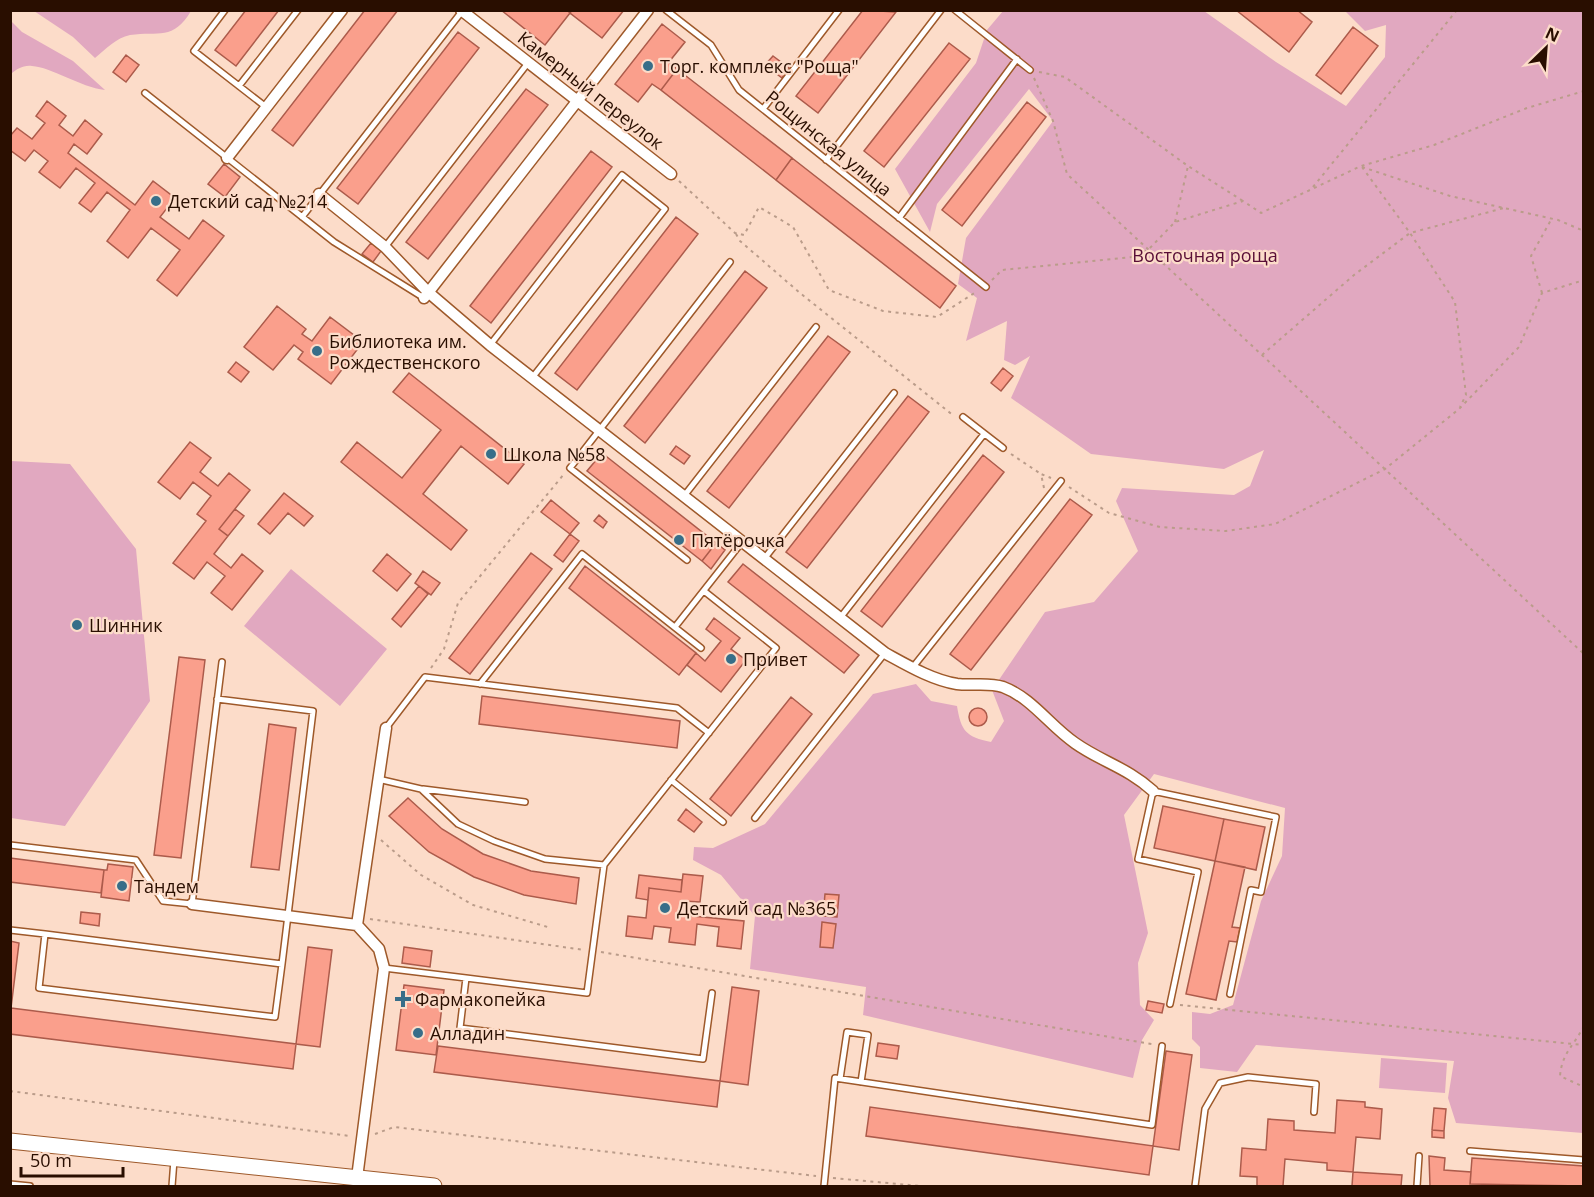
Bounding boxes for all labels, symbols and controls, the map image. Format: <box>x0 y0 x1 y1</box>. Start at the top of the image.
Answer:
north arrow <box>1516 18 1576 78</box>
text: N <box>1542 22 1563 47</box>
street label: Камерный переулок <box>513 26 669 155</box>
place label: Торг. комплекс "Роща" <box>660 54 859 78</box>
marker: Торг. комплекс "Роща" <box>641 59 655 73</box>
street label: Рощинская улица <box>761 85 897 201</box>
place label: Детский сад №214 <box>168 189 327 213</box>
marker: Детский сад №214 <box>149 194 163 208</box>
park label: Восточная роща <box>1132 243 1278 267</box>
place label: Библиотека им. Рождественского <box>329 329 481 374</box>
marker: Библиотека им. Рождественского <box>310 344 324 358</box>
place label: Школа №58 <box>503 442 606 466</box>
marker: Школа №58 <box>484 447 498 461</box>
place label: Пятёрочка <box>691 528 785 552</box>
marker: Пятёрочка <box>672 533 686 547</box>
place label: Шинник <box>89 613 163 637</box>
marker: Шинник <box>70 618 84 632</box>
place label: Привет <box>743 647 808 671</box>
marker: Привет <box>724 652 738 666</box>
place label: Тандем <box>134 874 199 898</box>
marker: Тандем <box>115 879 129 893</box>
place label: Детский сад №365 <box>677 896 836 920</box>
marker: Детский сад №365 <box>658 901 672 915</box>
place label: Фармакопейка <box>415 987 546 1011</box>
marker: Фармакопейка <box>396 992 410 1006</box>
place label: Алладин <box>430 1021 505 1045</box>
marker: Алладин <box>411 1026 425 1040</box>
scale bar <box>21 1140 123 1178</box>
text: 50 m <box>30 1148 72 1172</box>

